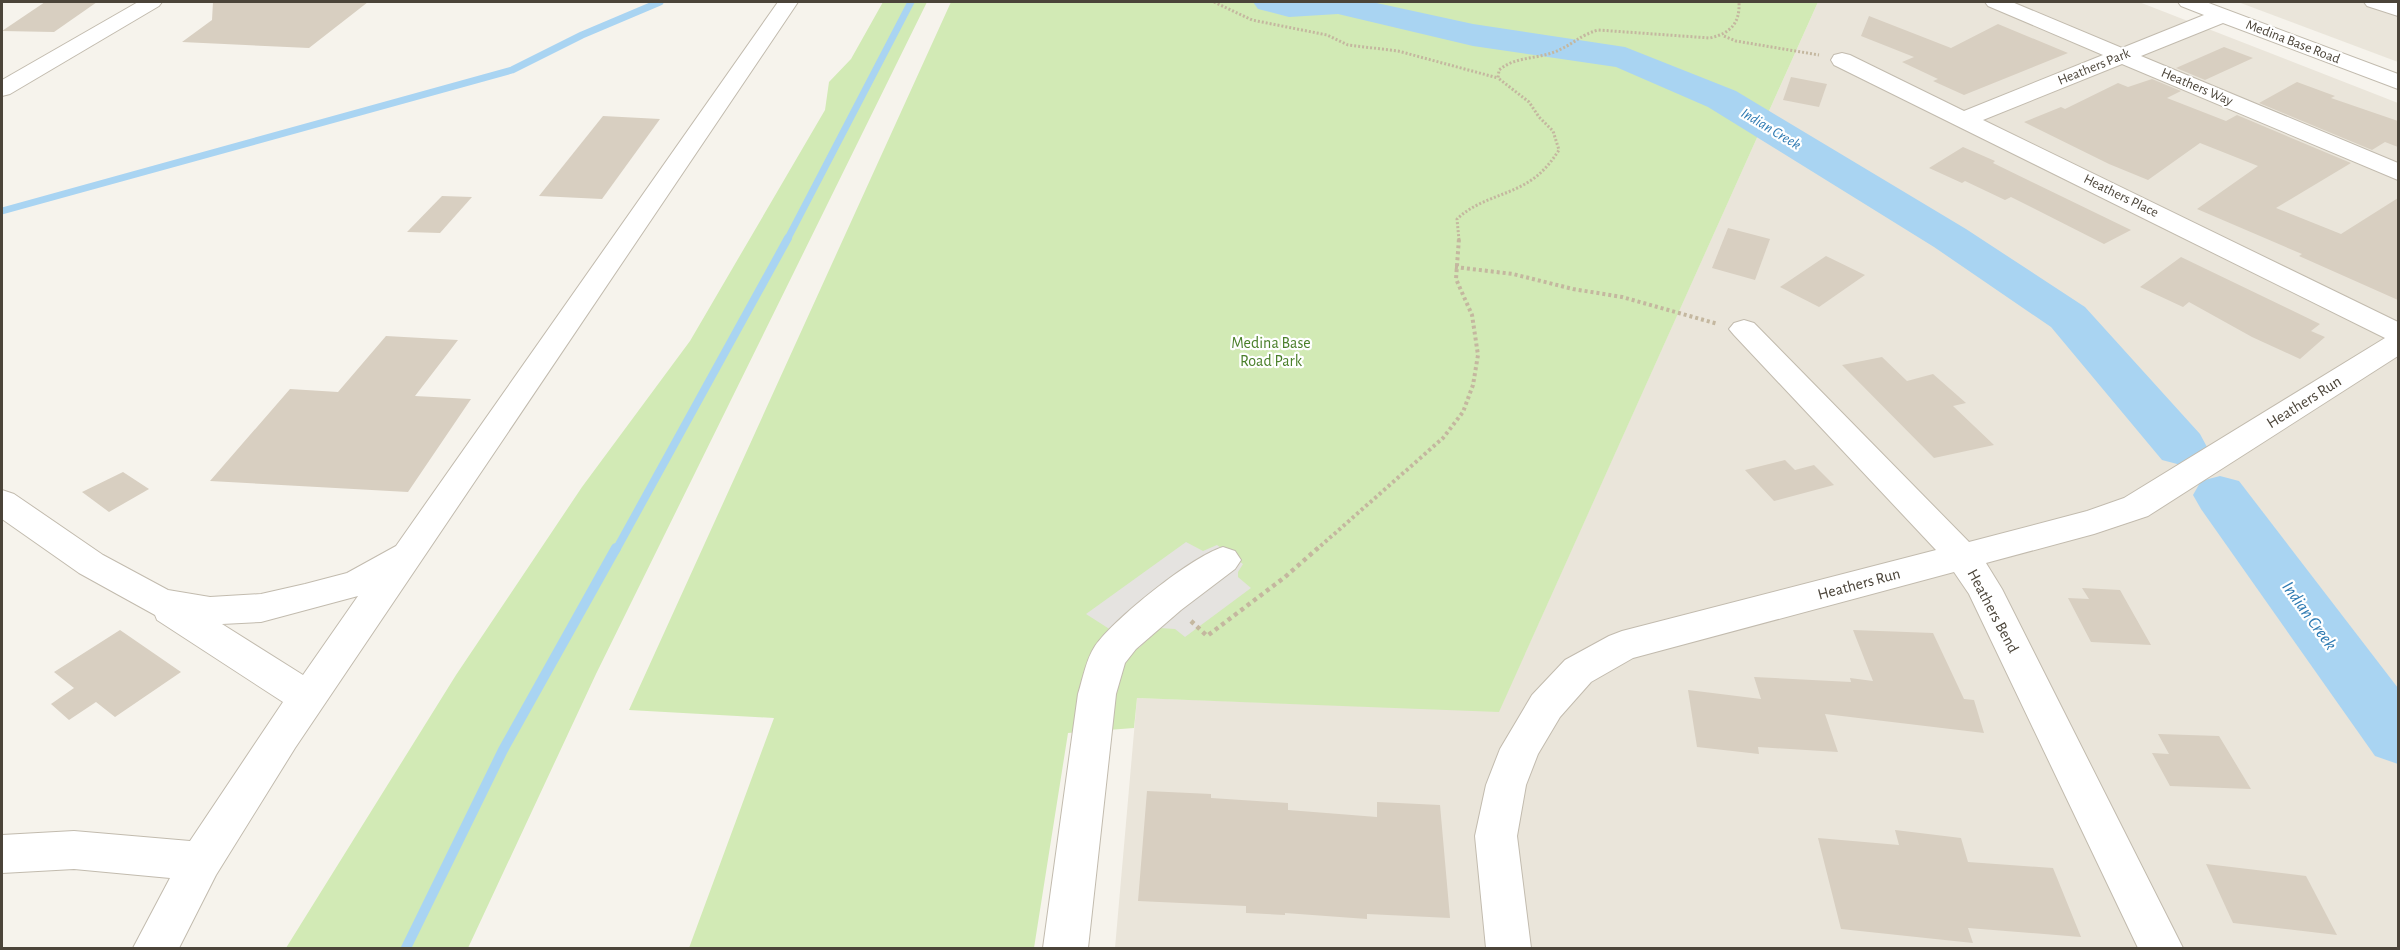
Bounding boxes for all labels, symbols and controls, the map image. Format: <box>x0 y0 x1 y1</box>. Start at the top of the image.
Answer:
street label: Medina Base Road <box>2244 18 2342 66</box>
street label: Heathers Park <box>2056 46 2133 88</box>
street label: Heathers Way <box>2159 66 2235 108</box>
water label: Indian Creek <box>1739 105 1804 153</box>
street label: Heathers Place <box>2081 172 2161 220</box>
park label: Medina Base Road Park <box>1231 335 1311 369</box>
street label: Heathers Run <box>2264 373 2344 431</box>
street label: Heathers Run <box>1816 565 1902 603</box>
street label: Heathers Bend <box>1964 567 2022 655</box>
water label: Indian Creek <box>2278 578 2340 654</box>

